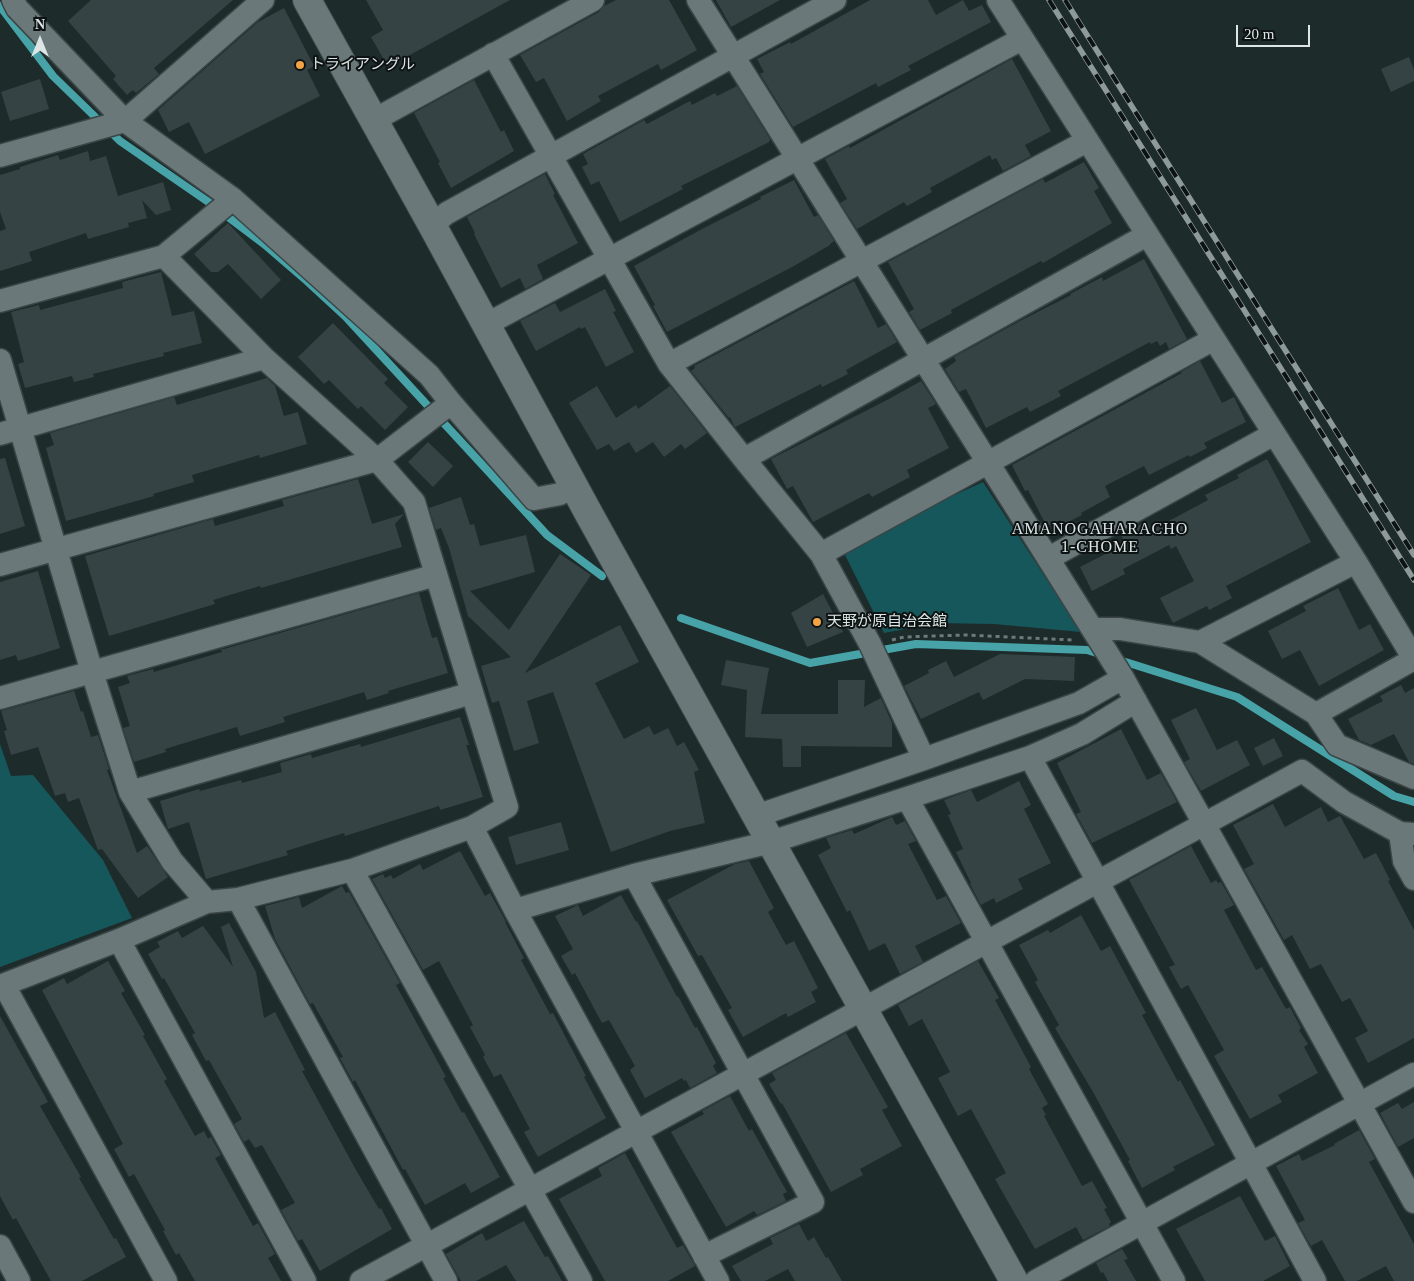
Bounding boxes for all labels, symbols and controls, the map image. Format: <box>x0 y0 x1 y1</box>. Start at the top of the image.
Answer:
north arrow <box>15 15 65 65</box>
scale bar <box>1239 15 1313 47</box>
text: N <box>35 17 45 32</box>
text: 20 m <box>1244 26 1274 42</box>
place label: トライアングル <box>310 56 415 74</box>
marker: トライアングル <box>294 59 306 71</box>
district label: AMANOGAHARACHO 1-CHOME <box>1010 520 1190 558</box>
place label: 天野が原自治会館 <box>827 613 947 631</box>
marker: 天野が原自治会館 <box>811 616 823 628</box>

